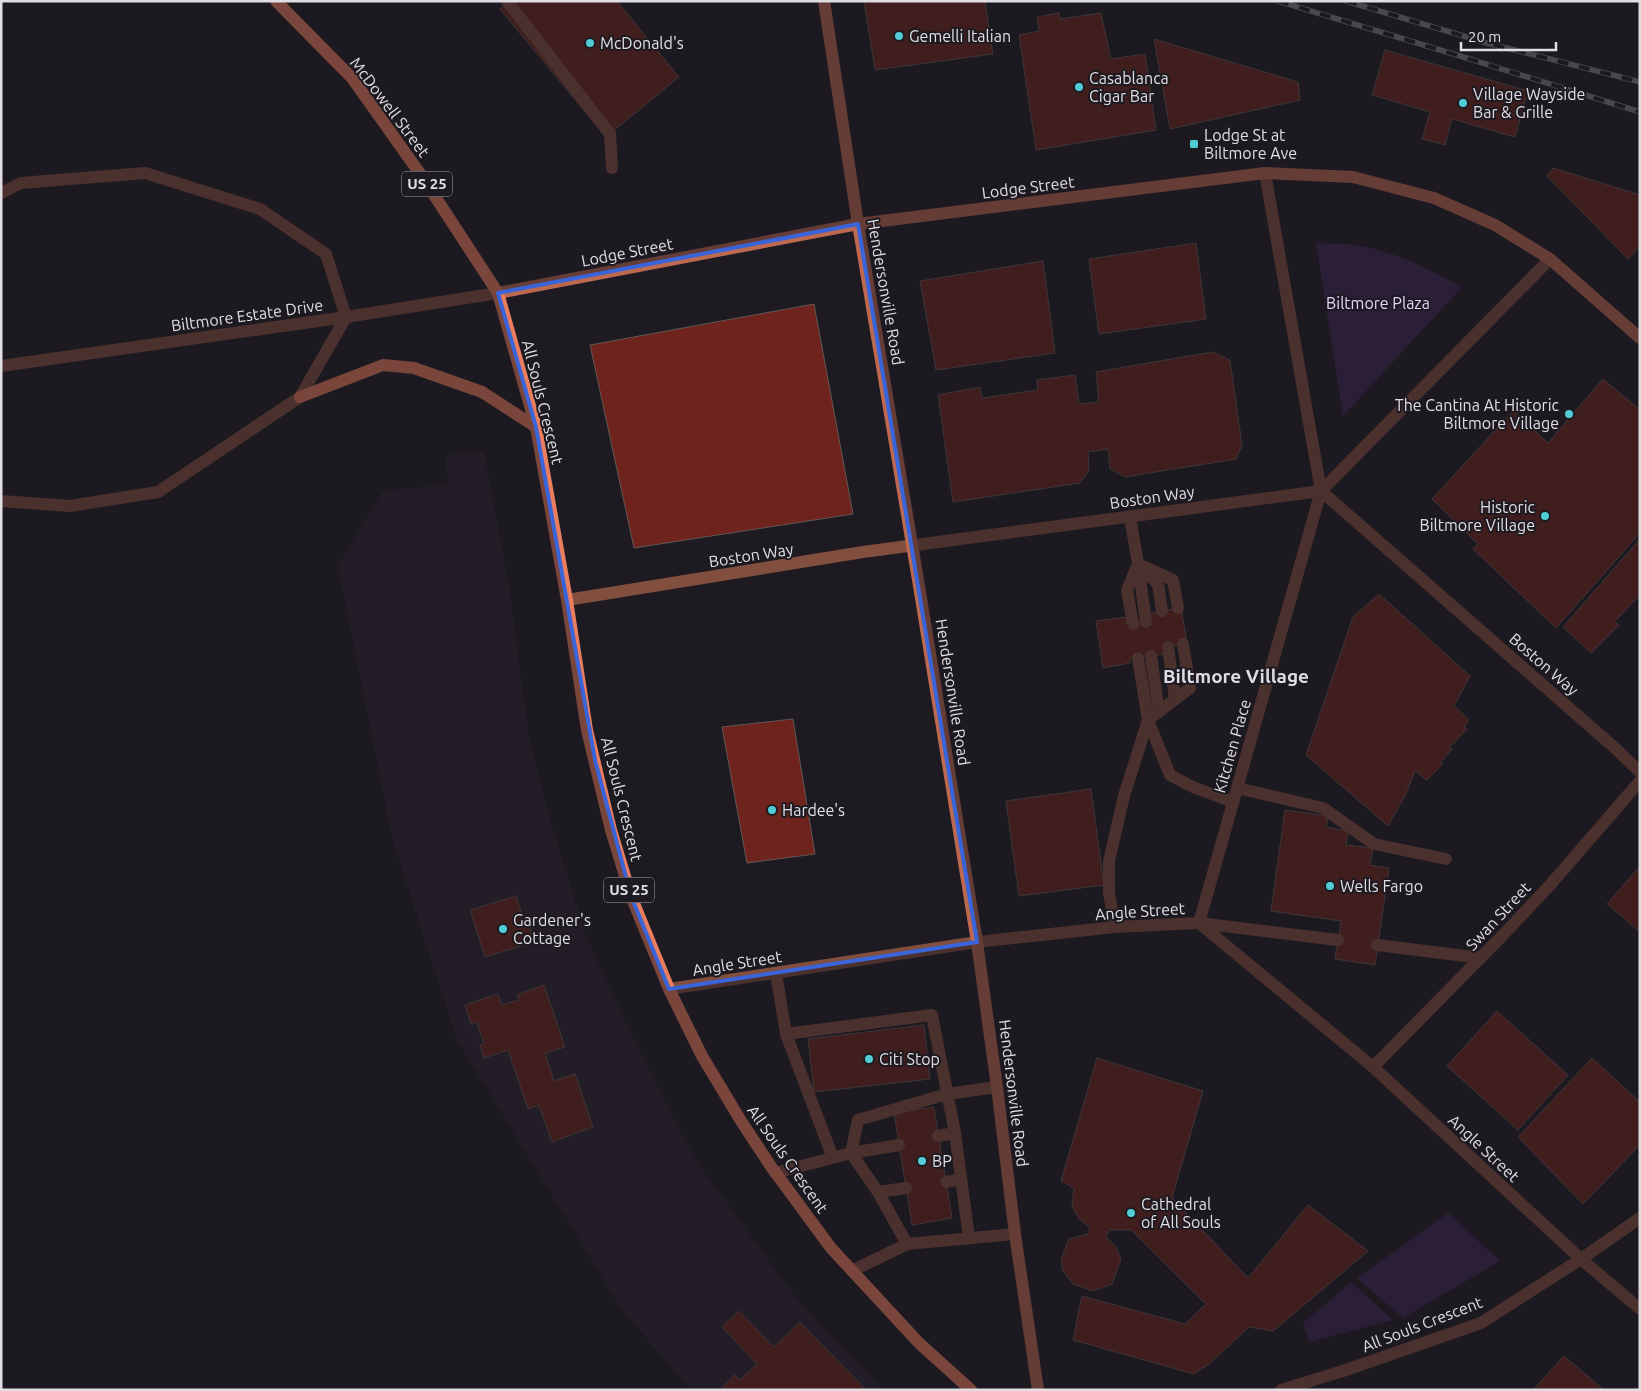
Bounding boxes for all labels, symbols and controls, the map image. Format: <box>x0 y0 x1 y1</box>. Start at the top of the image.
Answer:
scale bar <box>1461 20 1556 52</box>
place label: Gemelli Italian <box>909 27 1011 45</box>
text: 20 m <box>1468 28 1501 45</box>
marker: Gemelli Italian <box>893 30 905 42</box>
place label: McDonald's <box>600 34 684 52</box>
marker: McDonald's <box>584 37 596 49</box>
street label: McDowell Street <box>347 54 434 161</box>
place label: Casablanca Cigar Bar <box>1089 69 1169 105</box>
marker: Casablanca Cigar Bar <box>1073 81 1085 93</box>
place label: Village Wayside Bar & Grille <box>1473 85 1585 121</box>
marker: Village Wayside Bar & Grille <box>1457 97 1469 109</box>
place label: Lodge St at Biltmore Ave <box>1204 126 1297 162</box>
marker: Lodge St at Biltmore Ave <box>1188 138 1200 150</box>
road number: US 25 <box>402 172 452 196</box>
street label: Lodge Street <box>981 172 1076 202</box>
street label: Hendersonville Road <box>864 217 908 367</box>
street label: Lodge Street <box>580 234 675 270</box>
park label: Biltmore Plaza <box>1326 294 1430 312</box>
street label: Biltmore Estate Drive <box>170 295 324 335</box>
street label: All Souls Crescent <box>519 338 567 467</box>
place label: The Cantina At Historic Biltmore Village <box>1395 396 1560 432</box>
marker: The Cantina At Historic Biltmore Village <box>1563 408 1575 420</box>
street label: Boston Way <box>1109 482 1196 512</box>
place label: Historic Biltmore Village <box>1420 498 1536 534</box>
marker: Historic Biltmore Village <box>1539 510 1551 522</box>
street label: Boston Way <box>707 539 795 571</box>
street label: Hendersonville Road <box>933 617 973 767</box>
street label: Boston Way <box>1506 629 1582 699</box>
district label: Biltmore Village <box>1163 665 1309 687</box>
street label: Kitchen Place <box>1210 697 1254 795</box>
street label: All Souls Crescent <box>598 735 646 864</box>
place label: Hardee's <box>782 801 845 819</box>
marker: Hardee's <box>766 804 778 816</box>
place label: Wells Fargo <box>1340 877 1423 895</box>
road number: US 25 <box>604 878 654 902</box>
street label: Swan Street <box>1462 878 1535 954</box>
marker: Wells Fargo <box>1324 880 1336 892</box>
street label: Angle Street <box>1094 899 1186 923</box>
place label: Gardener's Cottage <box>513 911 591 947</box>
marker: Gardener's Cottage <box>497 923 509 935</box>
street label: Angle Street <box>691 947 784 979</box>
street label: Hendersonville Road <box>996 1018 1032 1168</box>
place label: Citi Stop <box>879 1050 940 1068</box>
marker: Citi Stop <box>863 1053 875 1065</box>
street label: All Souls Crescent <box>744 1102 832 1217</box>
street label: Angle Street <box>1445 1111 1524 1186</box>
place label: BP <box>932 1152 952 1170</box>
marker: BP <box>916 1155 928 1167</box>
place label: Cathedral of All Souls <box>1141 1195 1221 1231</box>
marker: Cathedral of All Souls <box>1125 1207 1137 1219</box>
street label: All Souls Crescent <box>1359 1293 1485 1355</box>

